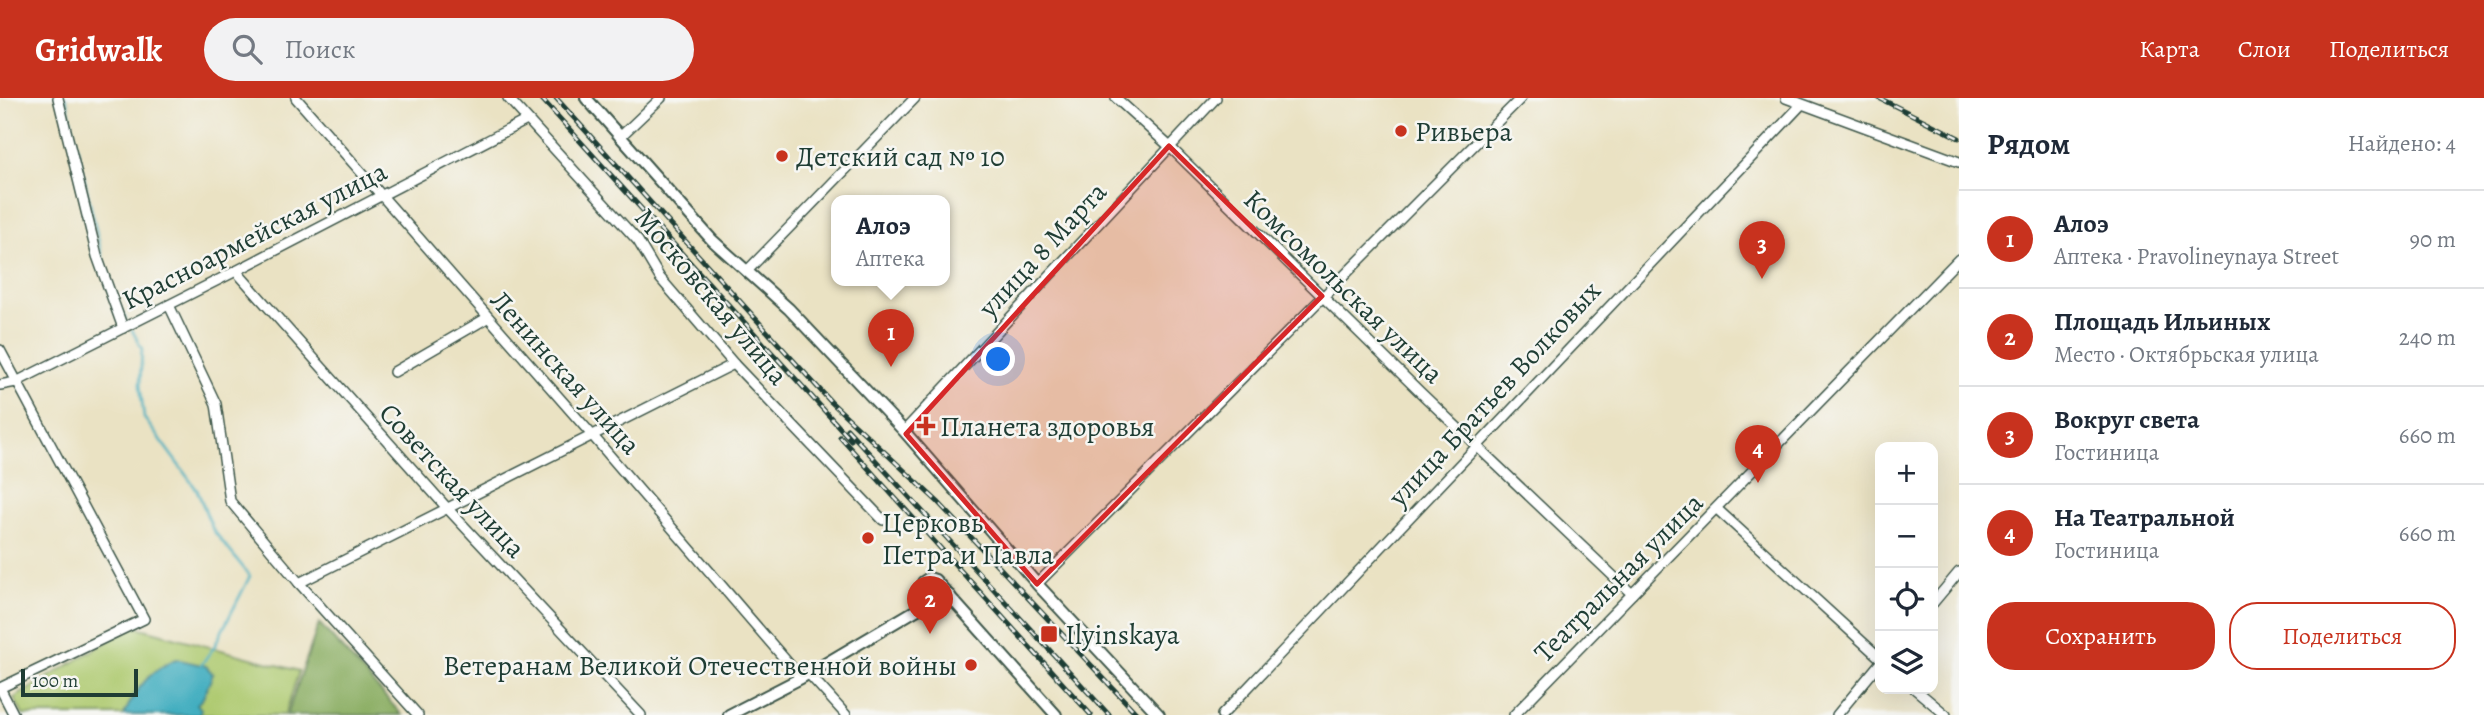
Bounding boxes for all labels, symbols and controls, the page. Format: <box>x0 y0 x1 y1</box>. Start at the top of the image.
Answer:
search box <box>204 18 694 81</box>
text: Gridwalk <box>35 27 162 72</box>
icon: search <box>228 30 266 68</box>
text: Поиск <box>284 32 356 67</box>
text: Карта <box>2139 33 2200 65</box>
text: Слои <box>2238 33 2291 65</box>
text: Поделиться <box>2329 33 2449 65</box>
place label: Ривьера <box>1415 113 1513 151</box>
marker: Ривьера <box>1393 123 1409 139</box>
text: Рядом <box>1987 124 2070 164</box>
text: Найдено: 4 <box>2348 128 2456 159</box>
place label: Детский сад № 10 <box>796 138 1005 176</box>
marker: Детский сад № 10 <box>774 148 790 164</box>
street label: Красноармейская улица <box>115 152 394 319</box>
street label: улица 8 Марта <box>969 174 1116 326</box>
street label: Комсомольская улица <box>1235 181 1452 392</box>
popup <box>831 195 950 286</box>
street label: Московская улица <box>626 200 797 393</box>
text: Алоэ <box>2054 206 2109 241</box>
text: Алоэ <box>856 208 911 243</box>
pin: 3 <box>1739 221 1785 279</box>
text: 1 <box>2006 224 2014 255</box>
text: 90 m <box>2410 224 2456 255</box>
text: Аптека · Pravolineynaya Street <box>2054 241 2339 272</box>
text: Аптека <box>856 243 925 274</box>
street label: улица Братьев Волковых <box>1379 272 1610 516</box>
street label: Ленинская улица <box>481 282 649 463</box>
text: Площадь Ильиных <box>2054 304 2271 339</box>
pin: 1 <box>868 309 914 367</box>
text: 2 <box>2004 322 2016 353</box>
text: 240 m <box>2399 322 2456 353</box>
text: Место · Октябрьская улица <box>2054 339 2319 370</box>
your location <box>981 342 1015 376</box>
street label: Советская улица <box>370 395 534 567</box>
text: Вокруг света <box>2054 402 2200 437</box>
place label: Планета здоровья <box>940 408 1155 446</box>
marker: Планета здоровья <box>918 418 934 434</box>
text: 3 <box>2005 420 2015 451</box>
text: 660 m <box>2399 420 2456 451</box>
pin: 4 <box>1735 425 1781 483</box>
text: Гостиница <box>2054 437 2159 468</box>
map controls <box>1875 442 1938 694</box>
button: + <box>1875 442 1938 505</box>
street label: Театральная улица <box>1526 485 1712 671</box>
text: На Театральной <box>2054 500 2235 535</box>
place label: Церковь Петра и Павла <box>882 504 1054 574</box>
button: − <box>1875 505 1938 568</box>
text: 4 <box>2005 518 2015 549</box>
text: 660 m <box>2399 518 2456 549</box>
marker: Церковь Петра и Павла <box>860 530 876 546</box>
text: Гостиница <box>2054 535 2159 566</box>
button: locate <box>1875 568 1938 631</box>
pin: 2 <box>907 576 953 634</box>
button: Сохранить <box>1987 602 2215 670</box>
button: Поделиться <box>2229 602 2456 670</box>
place label: Ilyinskaya <box>1065 616 1180 654</box>
marker: Ilyinskaya <box>1039 624 1059 644</box>
button: layers <box>1875 631 1938 694</box>
place label: Ветеранам Великой Отечественной войны <box>443 647 957 685</box>
marker: Ветеранам Великой Отечественной войны <box>963 657 979 673</box>
scale bar <box>21 666 138 698</box>
text: 100 m <box>32 668 78 694</box>

